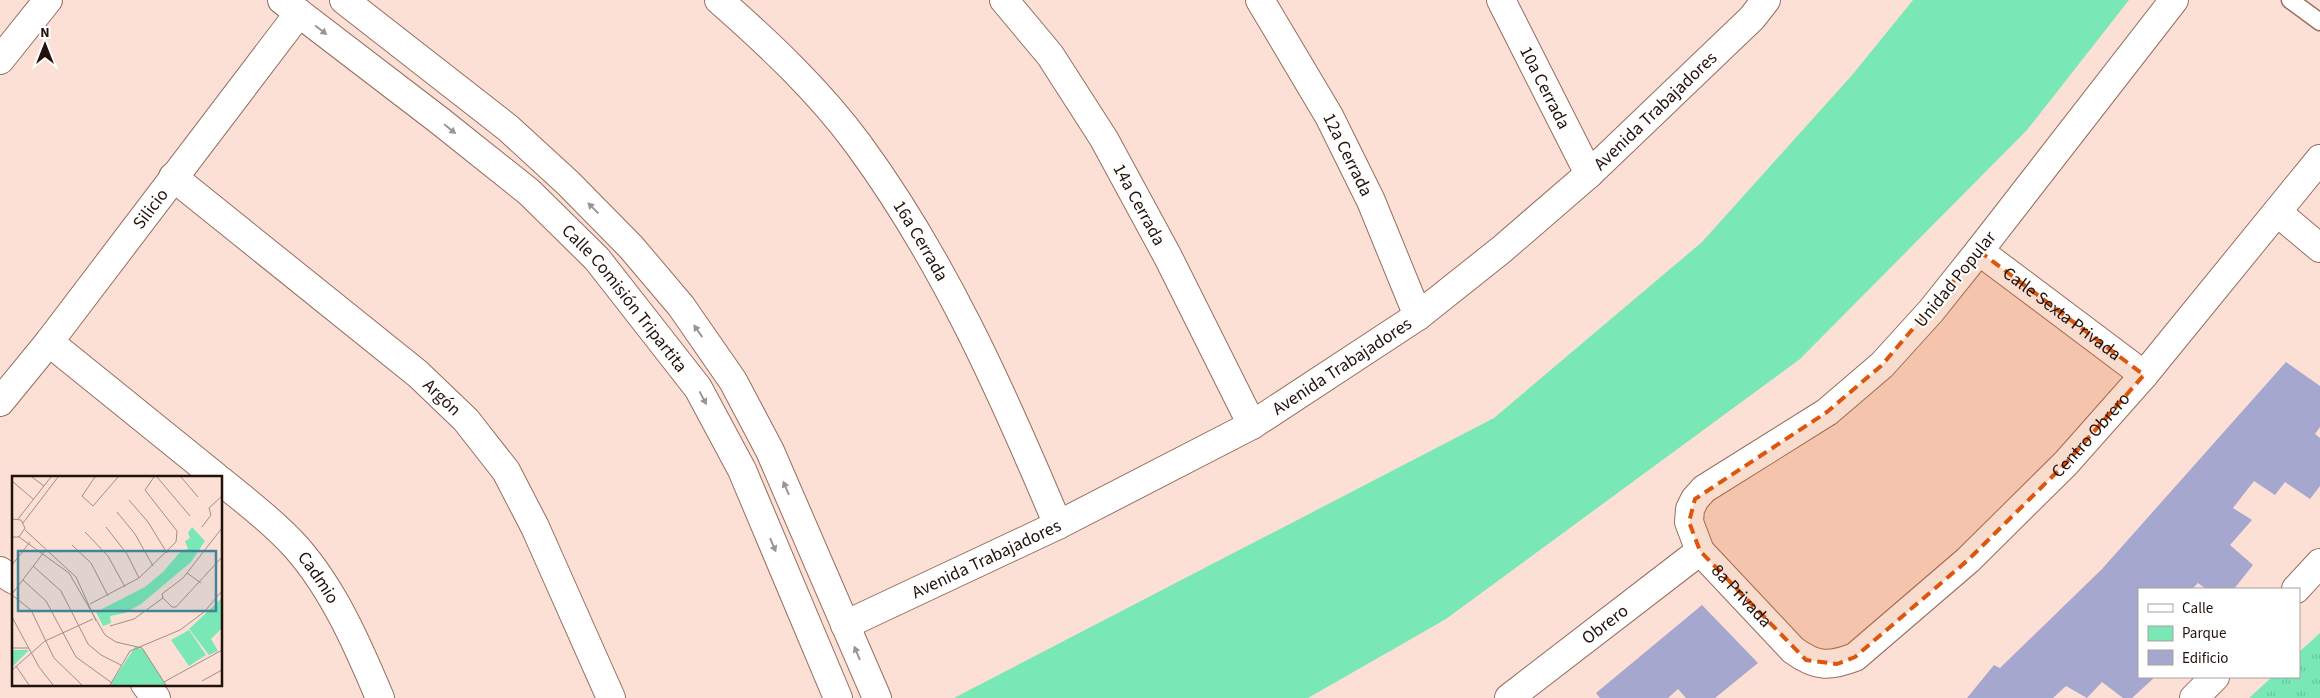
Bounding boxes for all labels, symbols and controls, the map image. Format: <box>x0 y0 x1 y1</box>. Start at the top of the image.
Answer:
north arrow <box>20 20 70 70</box>
text: N <box>40 23 50 43</box>
one-way arrow <box>314 24 327 35</box>
street label: 10a Cerrada <box>1513 42 1576 133</box>
street label: Avenida Trabajadores <box>1588 46 1723 176</box>
street label: 12a Cerrada <box>1316 109 1379 201</box>
one-way arrow <box>443 123 456 134</box>
street label: 14a Cerrada <box>1107 159 1172 250</box>
street label: Silicio <box>127 183 174 235</box>
street label: 16a Cerrada <box>887 196 954 286</box>
one-way arrow <box>587 202 599 214</box>
street label: Calle Comisión Tripartita <box>556 219 693 378</box>
street label: Unidad Popular <box>1909 225 2003 333</box>
street label: Calle Sexta Privada <box>1997 261 2126 367</box>
street label: Avenida Trabajadores <box>1267 311 1417 421</box>
one-way arrow <box>693 325 703 338</box>
street label: Argón <box>417 373 467 422</box>
street label: Centro Obrero <box>2046 387 2136 484</box>
one-way arrow <box>699 391 707 406</box>
inset map <box>12 476 222 686</box>
one-way arrow <box>782 481 790 495</box>
street label: Avenida Trabajadores <box>908 513 1065 605</box>
one-way arrow <box>770 538 778 552</box>
street label: Cadmio <box>292 546 345 609</box>
street label: 8a Privada <box>1706 559 1778 633</box>
legend <box>2138 588 2300 678</box>
text: Calle <box>2182 598 2213 619</box>
street label: Obrero <box>1577 599 1634 651</box>
text: Parque <box>2182 623 2226 644</box>
one-way arrow <box>853 646 861 660</box>
text: Edificio <box>2182 648 2229 669</box>

